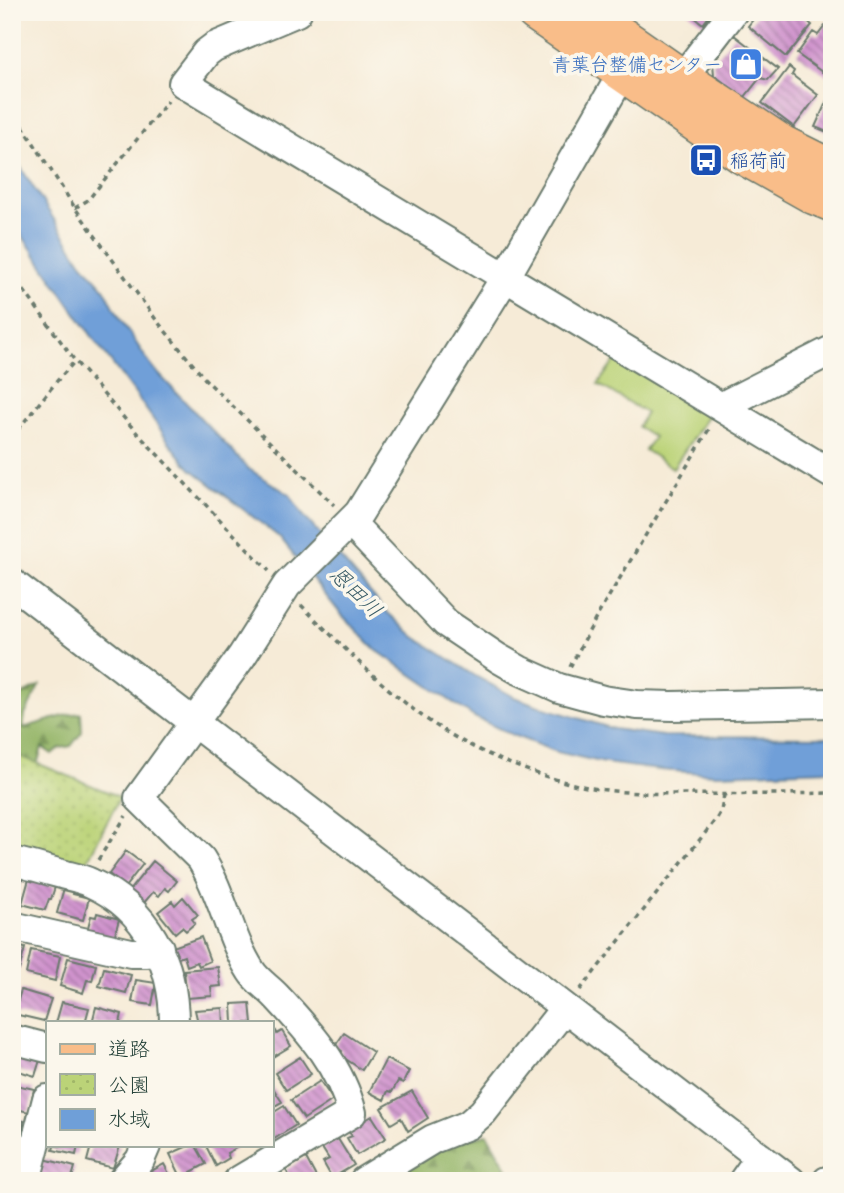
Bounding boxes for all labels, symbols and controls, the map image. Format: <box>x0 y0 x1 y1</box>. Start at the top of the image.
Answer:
shop icon: 青葉台整備センター <box>727 45 765 83</box>
place label: 青葉台整備センター <box>552 49 722 77</box>
bus stop icon: 稲荷前 <box>687 141 725 179</box>
place label: 稲荷前 <box>730 145 787 173</box>
water label: 恩田川 <box>324 557 391 624</box>
legend <box>46 1021 273 1148</box>
text: 道路 <box>108 1031 150 1063</box>
text: 公園 <box>108 1067 150 1099</box>
text: 水域 <box>108 1101 150 1133</box>

